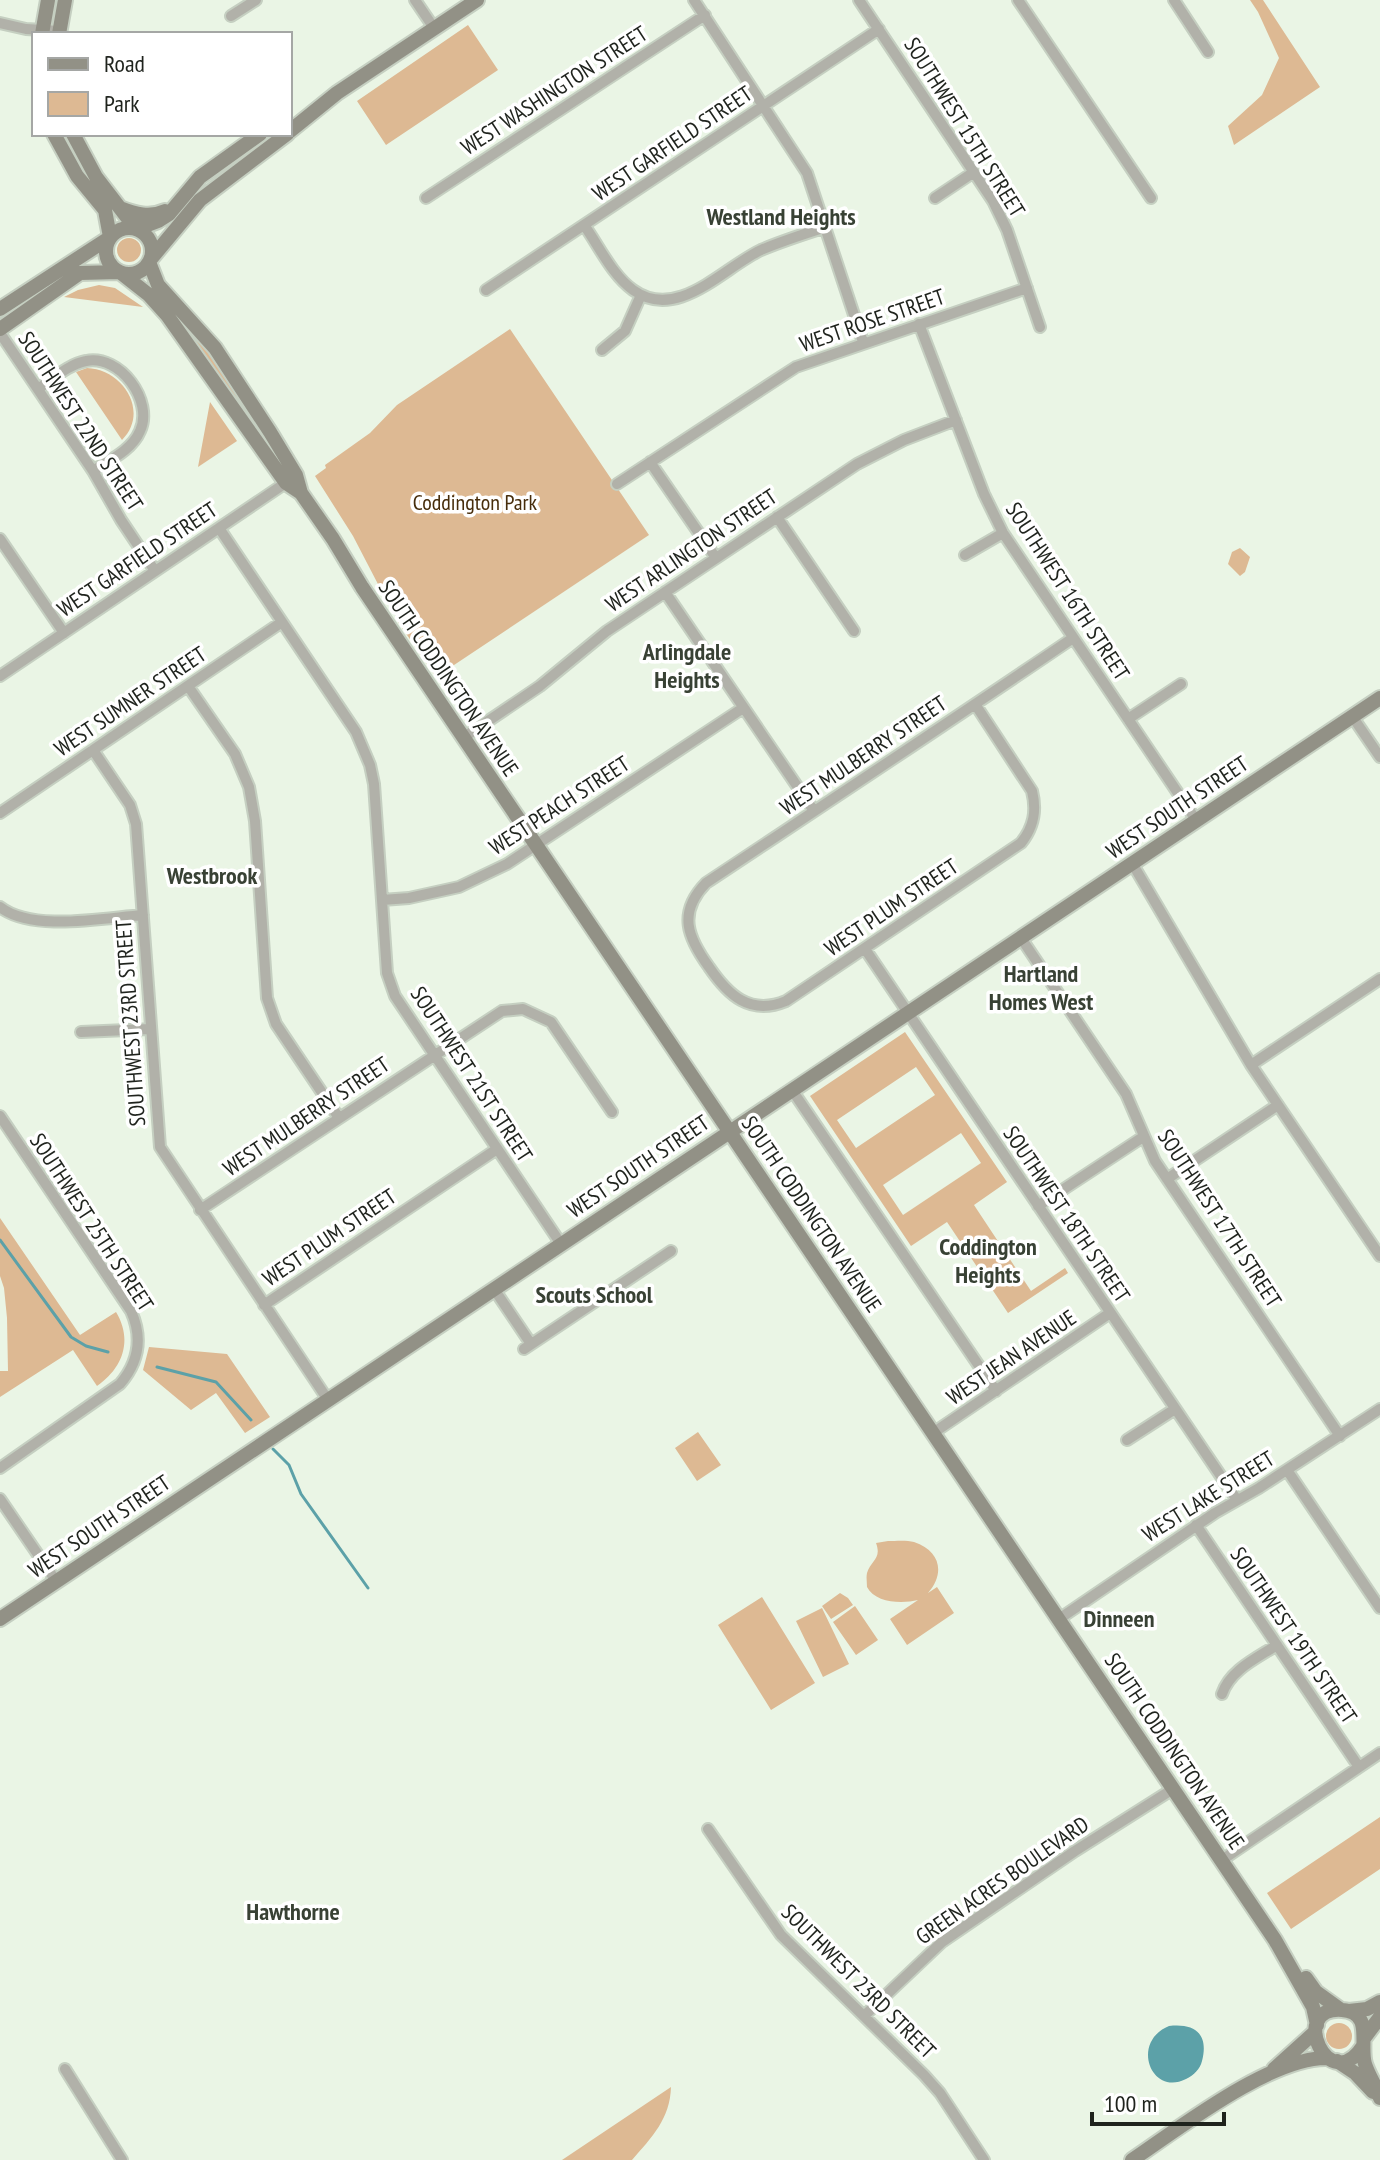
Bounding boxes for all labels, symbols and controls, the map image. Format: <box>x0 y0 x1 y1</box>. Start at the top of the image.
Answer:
street label: WEST WASHINGTON STREET <box>455 19 653 161</box>
legend <box>32 32 292 136</box>
street label: SOUTHWEST 15TH STREET <box>898 32 1032 222</box>
text: Road <box>104 48 145 79</box>
street label: WEST GARFIELD STREET <box>587 79 757 207</box>
text: Park <box>104 88 140 119</box>
district label: Westland Heights <box>705 201 856 232</box>
street label: WEST ROSE STREET <box>796 282 948 358</box>
street label: SOUTHWEST 22ND STREET <box>13 326 150 516</box>
street label: WEST ARLINGTON STREET <box>600 482 782 618</box>
park label: Coddington Park <box>413 488 538 516</box>
street label: WEST GARFIELD STREET <box>52 495 222 623</box>
street label: SOUTHWEST 16TH STREET <box>1000 497 1136 685</box>
street label: SOUTH CODDINGTON AVENUE <box>373 575 525 781</box>
district label: Arlingdale Heights <box>642 636 731 695</box>
street label: WEST SUMNER STREET <box>49 640 211 762</box>
street label: WEST MULBERRY STREET <box>774 689 952 821</box>
street label: WEST PEACH STREET <box>484 749 635 861</box>
street label: WEST SOUTH STREET <box>1101 749 1253 865</box>
street label: WEST PLUM STREET <box>819 852 963 962</box>
district label: Westbrook <box>166 860 257 891</box>
street label: SOUTHWEST 23RD STREET <box>109 919 151 1127</box>
district label: Hartland Homes West <box>989 958 1093 1017</box>
street label: SOUTHWEST 21ST STREET <box>405 981 539 1167</box>
street label: WEST MULBERRY STREET <box>217 1050 395 1182</box>
street label: WEST SOUTH STREET <box>562 1108 714 1224</box>
street label: SOUTH CODDINGTON AVENUE <box>736 1111 888 1317</box>
street label: SOUTHWEST 18TH STREET <box>998 1121 1136 1308</box>
street label: SOUTHWEST 17TH STREET <box>1152 1124 1288 1312</box>
street label: SOUTHWEST 25TH STREET <box>24 1128 160 1316</box>
street label: WEST PLUM STREET <box>257 1182 401 1292</box>
district label: Coddington Heights <box>939 1231 1037 1290</box>
district label: Scouts School <box>535 1279 653 1310</box>
street label: WEST JEAN AVENUE <box>941 1303 1081 1411</box>
street label: WEST LAKE STREET <box>1137 1444 1279 1548</box>
street label: WEST SOUTH STREET <box>23 1468 175 1584</box>
street label: SOUTHWEST 19TH STREET <box>1225 1542 1363 1729</box>
district label: Dinneen <box>1083 1603 1155 1634</box>
street label: SOUTH CODDINGTON AVENUE <box>1099 1648 1251 1854</box>
street label: GREEN ACRES BOULEVARD <box>910 1810 1094 1950</box>
district label: Hawthorne <box>246 1896 340 1927</box>
street label: SOUTHWEST 23RD STREET <box>776 1898 942 2064</box>
scale bar <box>1092 2076 1224 2126</box>
text: 100 m <box>1104 2088 1157 2119</box>

